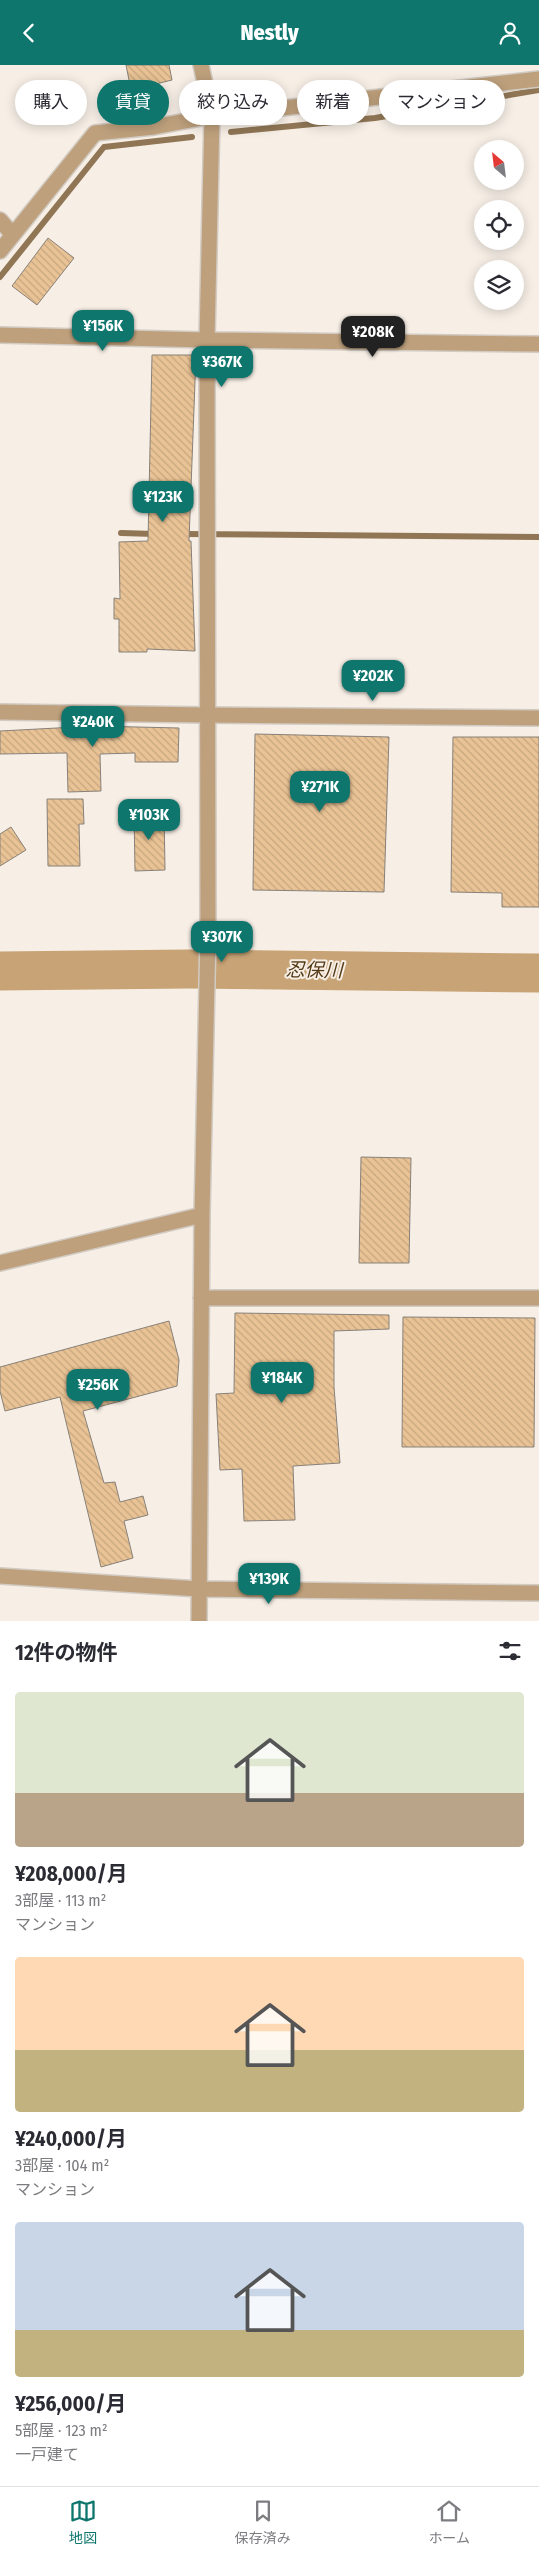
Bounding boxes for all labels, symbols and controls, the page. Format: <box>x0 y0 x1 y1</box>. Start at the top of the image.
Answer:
icon: back <box>15 19 43 47</box>
text: Nestly <box>240 19 299 46</box>
icon: person <box>496 19 524 47</box>
chip: 購入 <box>15 80 87 125</box>
chip: 賃貸 <box>97 80 169 125</box>
chip: 絞り込み <box>179 80 287 125</box>
chip: 新着 <box>297 80 369 125</box>
chip: マンション <box>379 80 505 125</box>
north arrow <box>474 140 524 190</box>
map controls <box>474 140 524 310</box>
button: locate <box>474 200 524 250</box>
button: layers <box>474 260 524 310</box>
pin: ¥156K <box>68 309 138 352</box>
pin: ¥208K <box>338 315 408 358</box>
text: ¥156K <box>83 316 123 335</box>
text: ¥208K <box>352 322 394 341</box>
pin: ¥367K <box>187 345 257 388</box>
text: ¥367K <box>202 352 242 371</box>
pin: ¥123K <box>128 481 198 523</box>
text: ¥123K <box>144 487 182 506</box>
pin: ¥202K <box>338 659 408 702</box>
text: ¥202K <box>353 666 393 685</box>
pin: ¥240K <box>58 705 128 748</box>
text: ¥240K <box>72 712 114 731</box>
pin: ¥271K <box>285 771 355 813</box>
text: ¥271K <box>301 777 339 796</box>
pin: ¥103K <box>114 799 184 841</box>
text: ¥103K <box>129 805 169 824</box>
pin: ¥307K <box>187 921 257 963</box>
text: ¥307K <box>202 927 242 946</box>
water label: 忍保川 <box>285 958 345 982</box>
pin: ¥184K <box>247 1361 317 1404</box>
text: ¥184K <box>262 1368 302 1387</box>
pin: ¥256K <box>63 1369 133 1411</box>
text: ¥256K <box>78 1375 118 1394</box>
pin: ¥139K <box>234 1563 304 1605</box>
text: ¥139K <box>249 1569 289 1588</box>
icon: filters <box>496 1637 524 1665</box>
text: 12件の物件 <box>15 1640 118 1666</box>
icon: home <box>225 1725 315 1815</box>
text: ¥208,000/月 <box>15 1861 128 1887</box>
text: 3部屋 · 113 m² <box>15 1891 106 1910</box>
text: マンション <box>15 1915 95 1934</box>
icon: home <box>225 1990 315 2080</box>
text: ¥240,000/月 <box>15 2126 127 2152</box>
text: 3部屋 · 104 m² <box>15 2156 109 2175</box>
text: マンション <box>15 2180 95 2199</box>
icon: home <box>225 2255 315 2345</box>
text: ¥256,000/月 <box>15 2391 126 2417</box>
text: 5部屋 · 123 m² <box>15 2421 108 2440</box>
text: 一戸建て <box>15 2445 79 2464</box>
tab: 地図 <box>69 2497 97 2547</box>
tab: 保存済み <box>235 2497 291 2547</box>
tab: ホーム <box>428 2497 470 2547</box>

